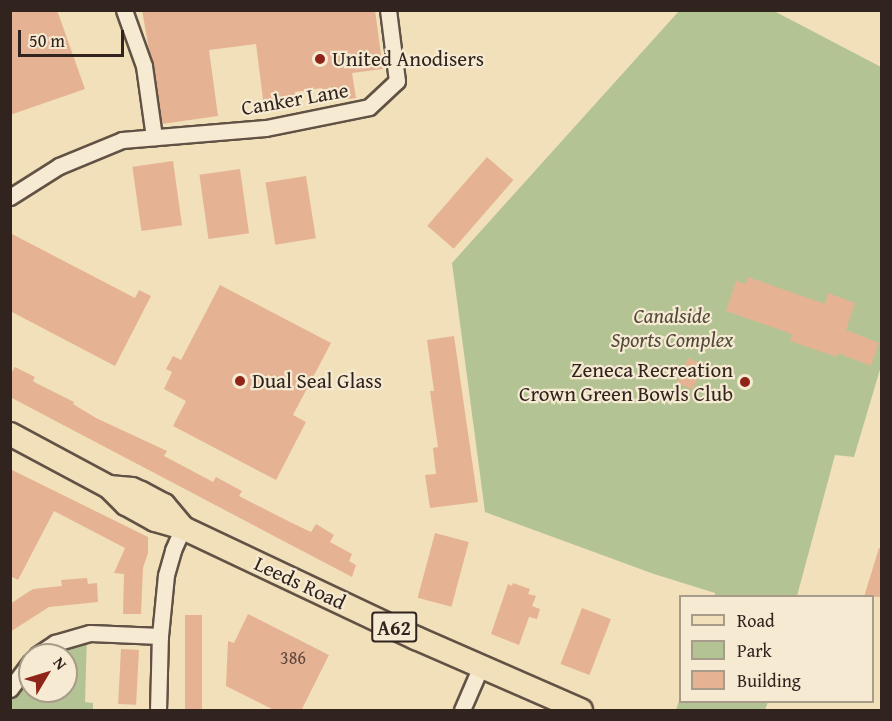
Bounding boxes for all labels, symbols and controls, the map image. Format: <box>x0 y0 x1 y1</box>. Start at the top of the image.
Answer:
scale bar <box>21 18 128 56</box>
text: 50 m <box>29 27 65 54</box>
place label: United Anodisers <box>332 46 484 72</box>
marker: United Anodisers <box>313 52 327 66</box>
street label: Canker Lane <box>239 77 351 121</box>
park label: Canalside Sports Complex <box>611 303 733 353</box>
place label: Zeneca Recreation Crown Green Bowls Club <box>519 357 733 407</box>
place label: Dual Seal Glass <box>252 368 382 394</box>
marker: Dual Seal Glass <box>233 374 247 388</box>
marker: Zeneca Recreation Crown Green Bowls Club <box>738 375 752 389</box>
street label: Leeds Road <box>250 551 350 615</box>
legend <box>679 595 874 703</box>
text: Road <box>737 607 775 634</box>
road number: A62 <box>370 610 418 644</box>
text: Park <box>737 637 772 664</box>
north arrow <box>18 643 78 703</box>
house number: 386 <box>280 647 306 669</box>
text: N <box>48 652 73 675</box>
text: Building <box>737 667 801 694</box>

